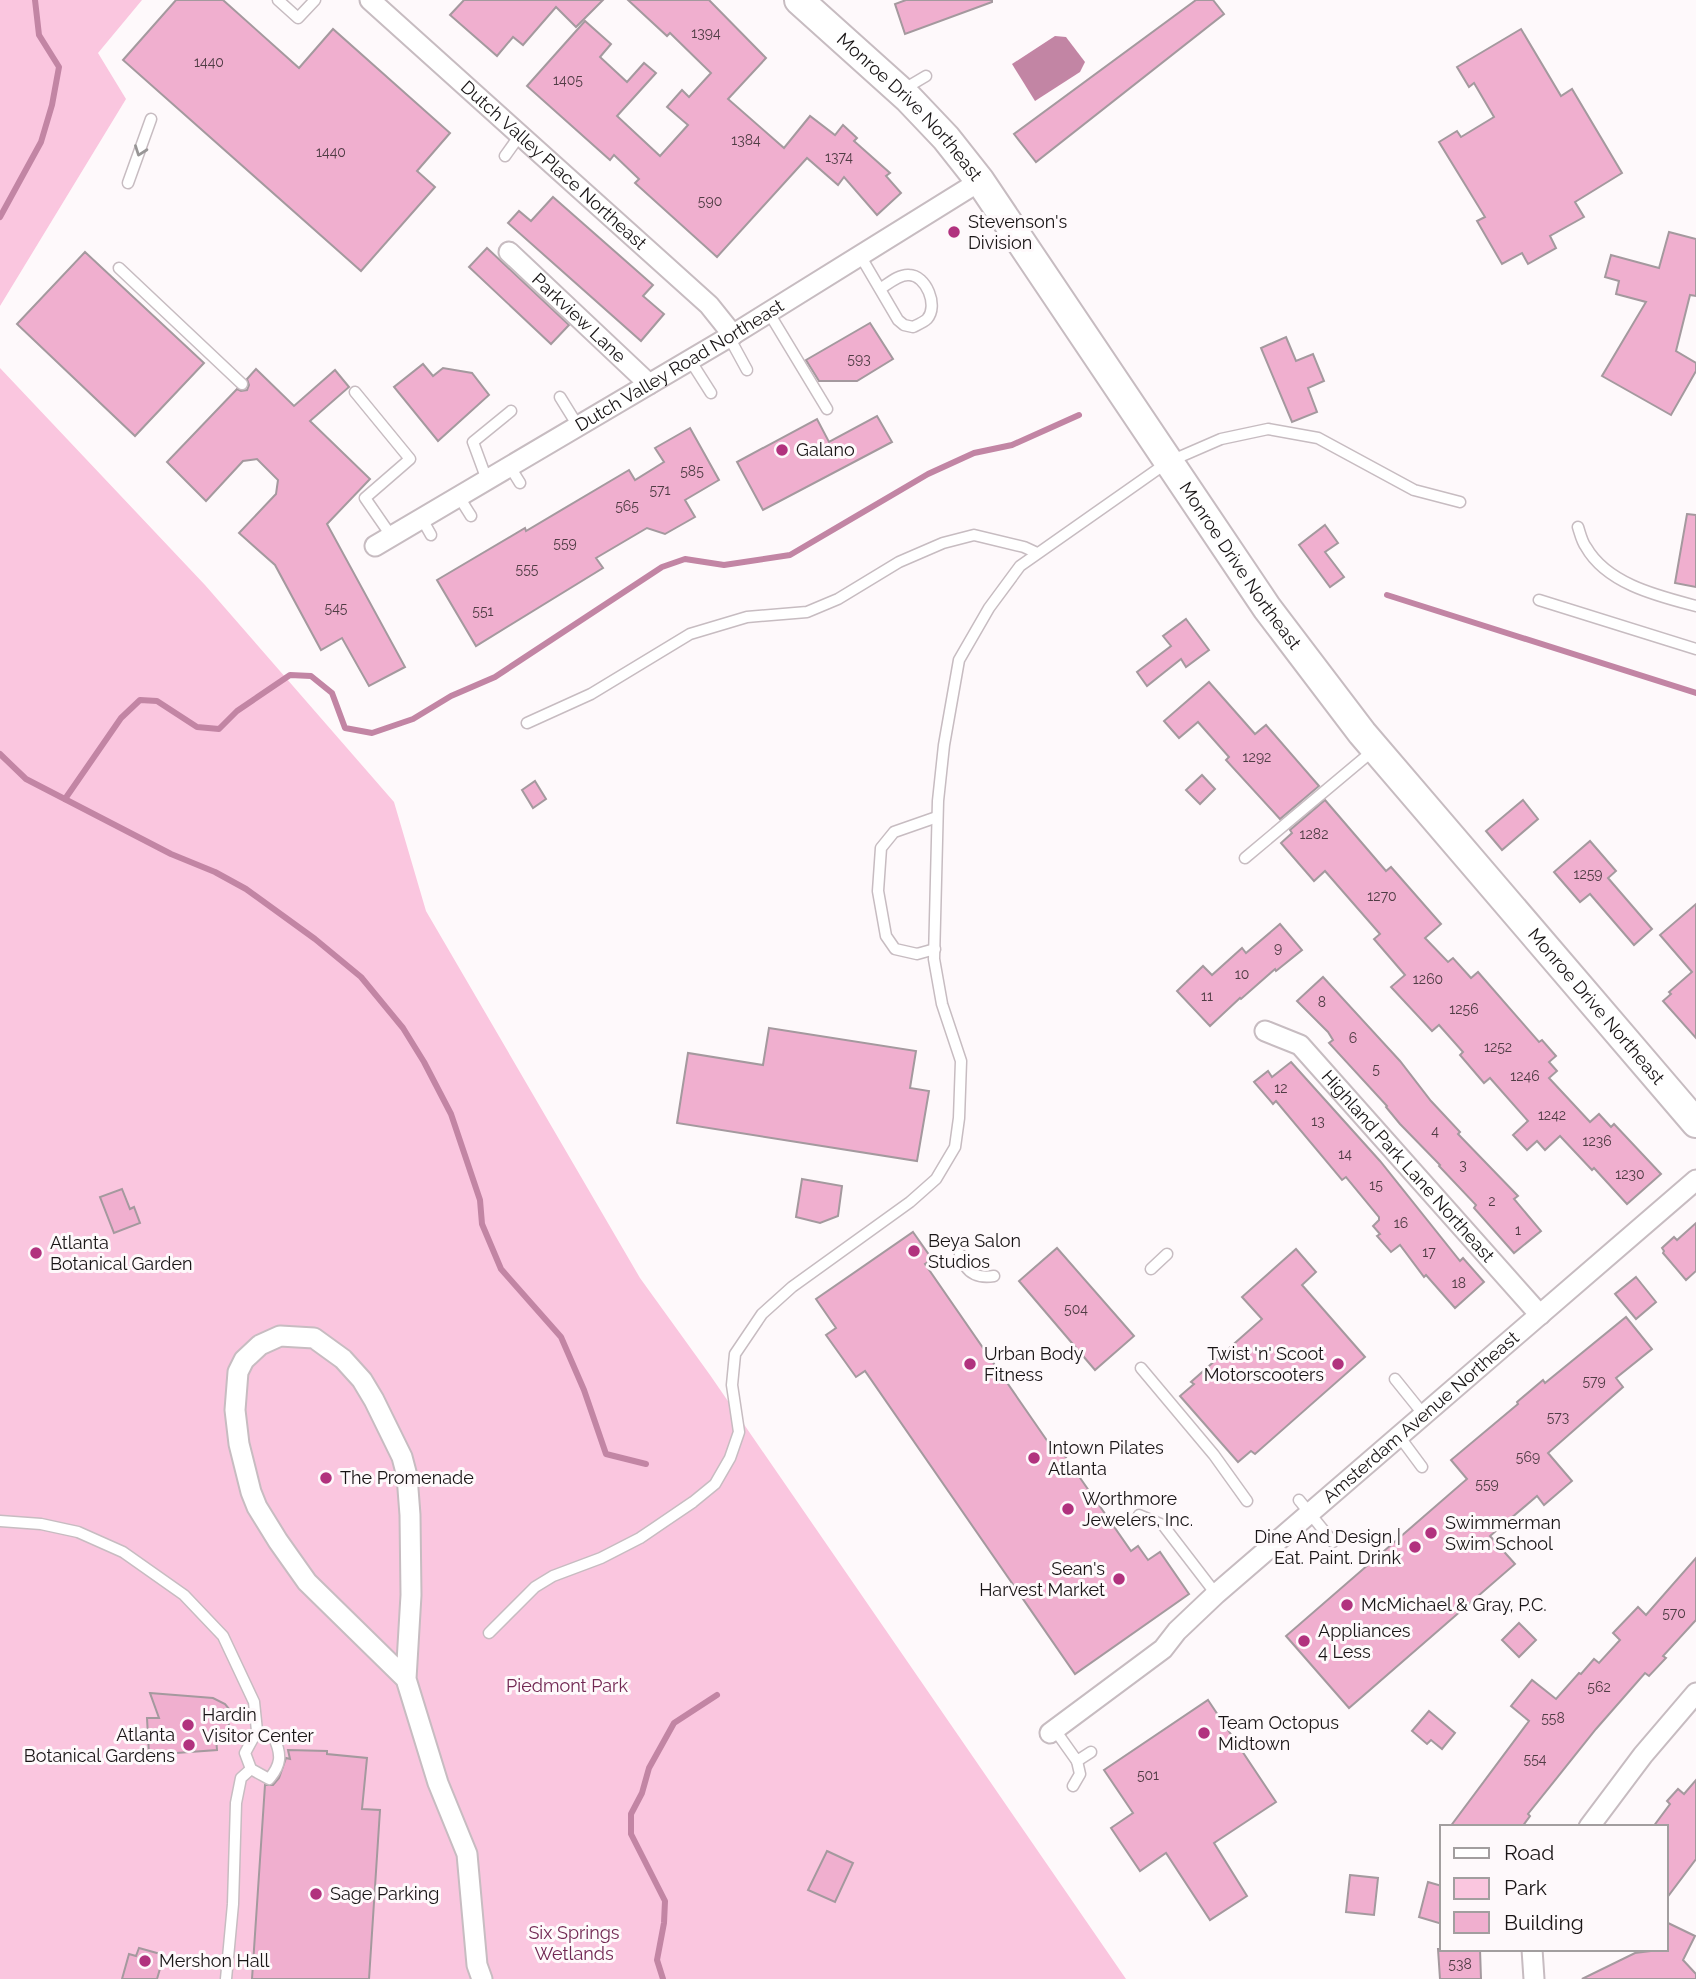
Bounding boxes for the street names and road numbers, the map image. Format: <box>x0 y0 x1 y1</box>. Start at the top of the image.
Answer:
street label: Monroe Drive Northeast <box>833 28 987 185</box>
street label: Dutch Valley Place Northeast <box>457 76 651 254</box>
street label: Parkview Lane <box>528 268 631 367</box>
street label: Dutch Valley Road Northeast <box>571 295 787 435</box>
street label: Monroe Drive Northeast <box>1175 478 1306 653</box>
street label: Monroe Drive Northeast <box>1524 924 1669 1088</box>
street label: Highland Park Lane Northeast <box>1317 1066 1499 1266</box>
street label: Amsterdam Avenue Northeast <box>1318 1327 1523 1507</box>

